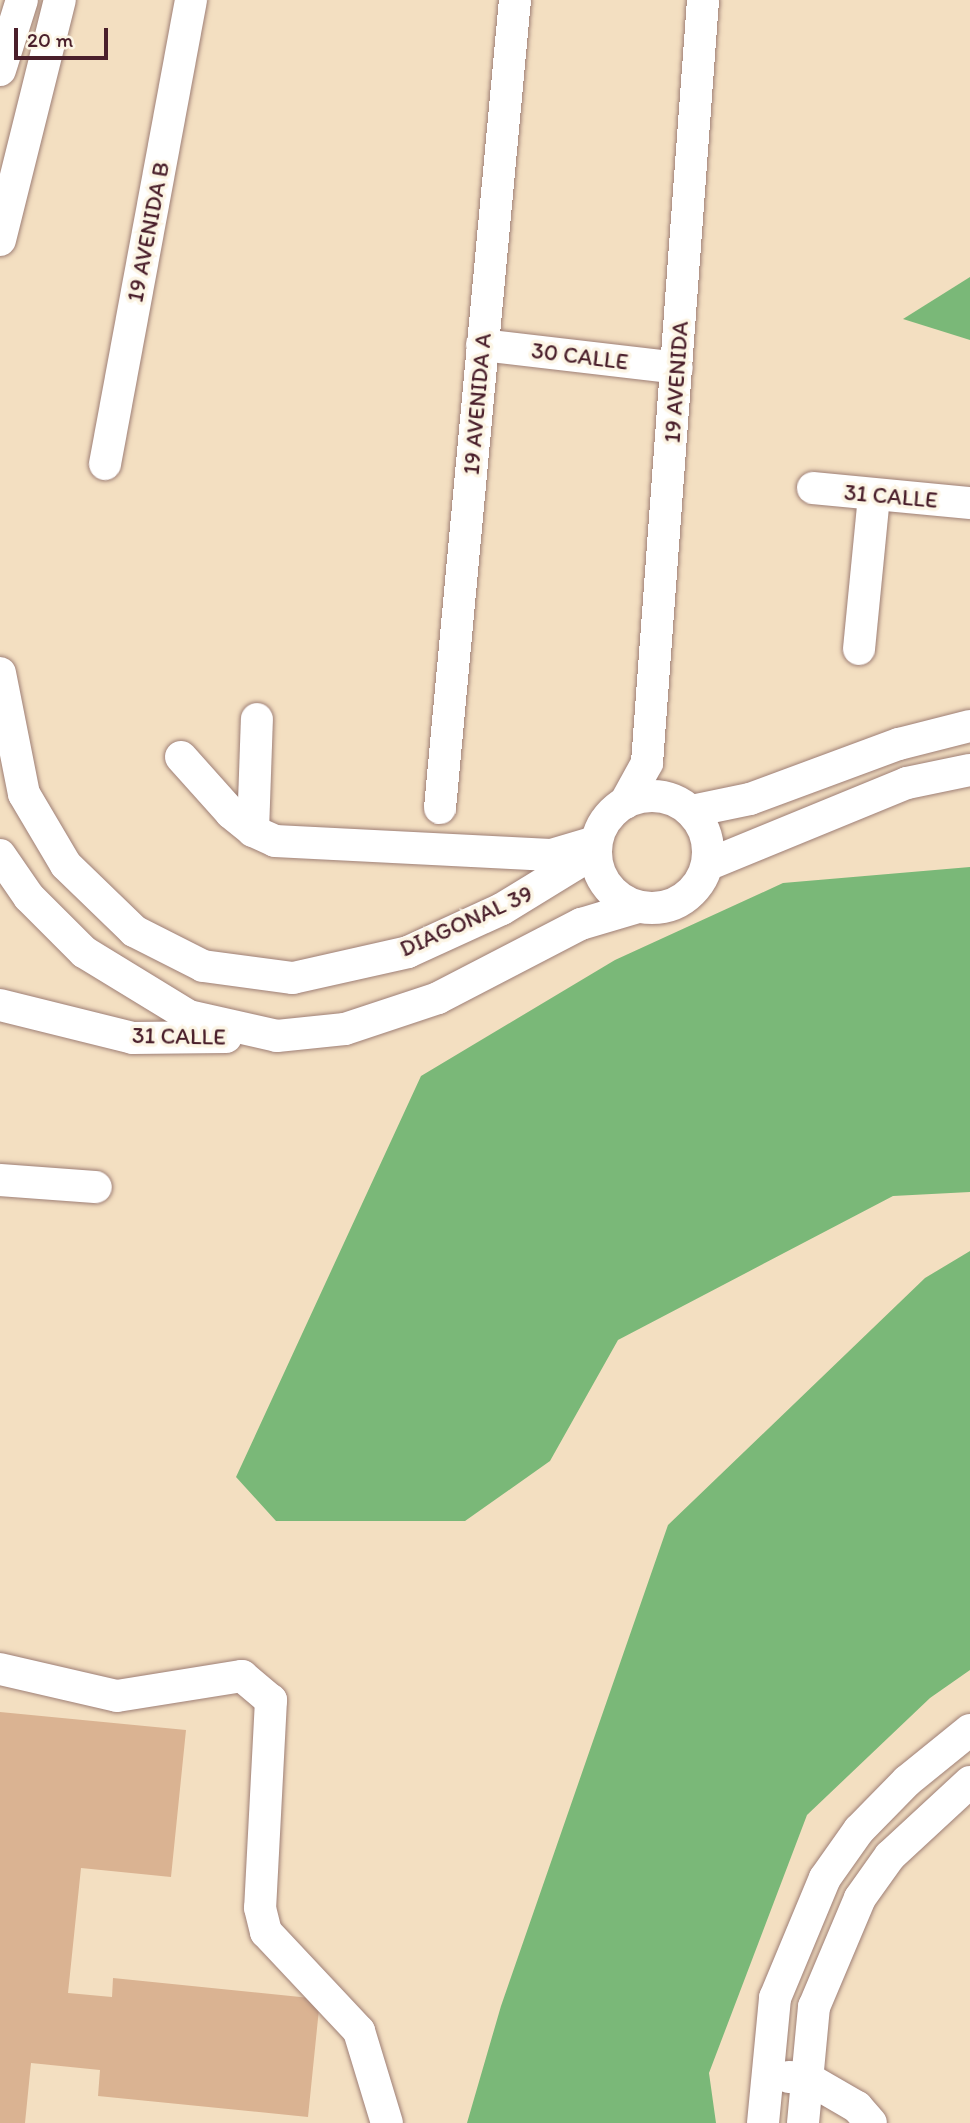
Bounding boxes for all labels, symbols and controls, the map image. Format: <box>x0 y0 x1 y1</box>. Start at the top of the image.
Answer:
scale bar <box>18 14 112 58</box>
text: 20 m <box>27 27 73 52</box>
street label: 19 AVENIDA B <box>121 160 175 304</box>
street label: 19 AVENIDA <box>658 320 694 444</box>
street label: 19 AVENIDA A <box>457 332 497 476</box>
street label: 30 CALLE <box>530 336 630 376</box>
street label: 31 CALLE <box>843 478 939 514</box>
street label: DIAGONAL 39 <box>395 879 537 963</box>
street label: 31 CALLE <box>132 1021 226 1051</box>

